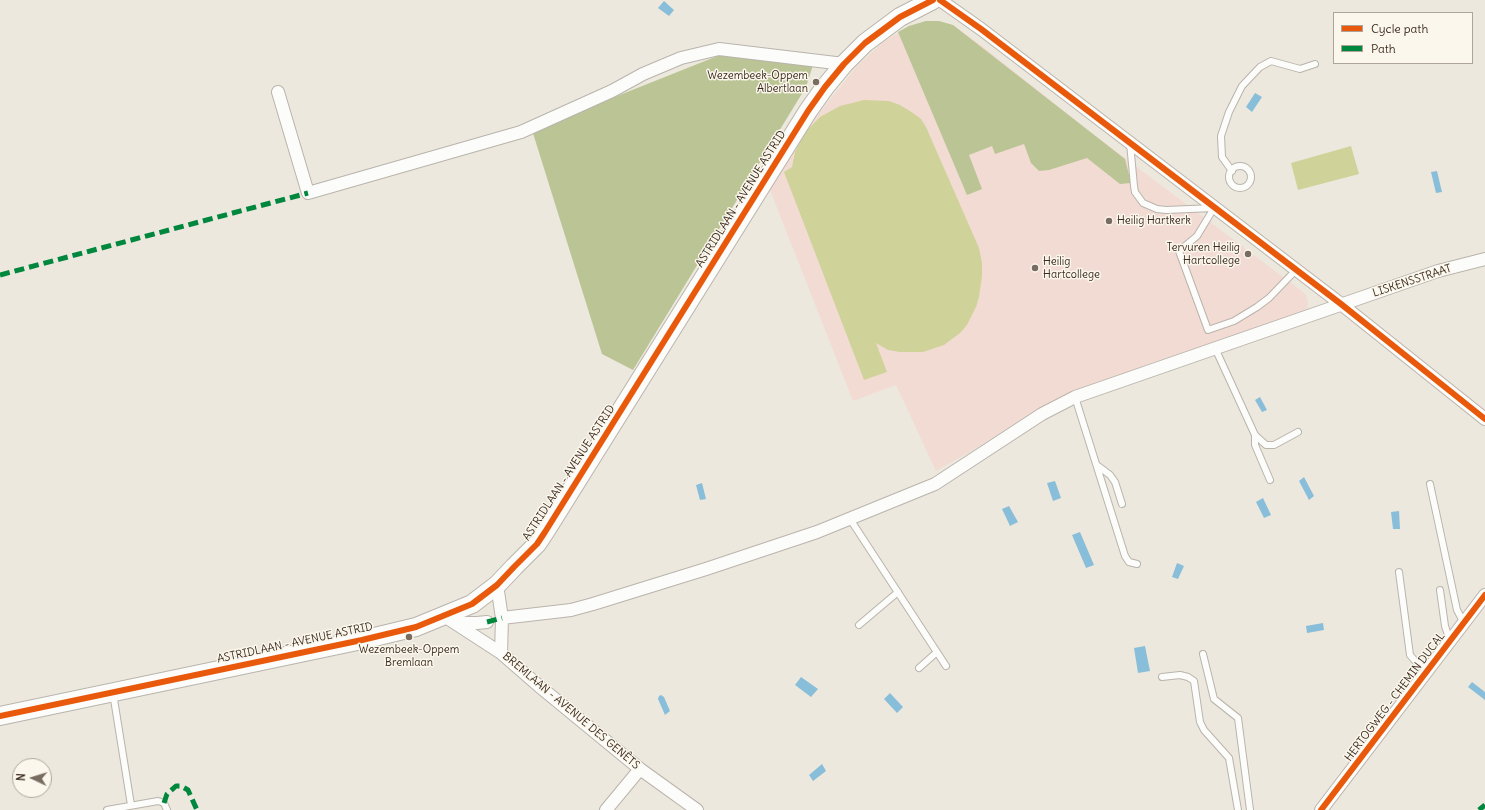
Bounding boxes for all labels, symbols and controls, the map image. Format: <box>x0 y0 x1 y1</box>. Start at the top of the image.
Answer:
legend <box>1333 12 1473 64</box>
text: Cycle path <box>1371 21 1428 36</box>
text: Path <box>1371 41 1396 56</box>
place label: Wezembeek-Oppem Albertlaan <box>707 69 808 95</box>
marker: Wezembeek-Oppem Albertlaan <box>811 77 821 87</box>
street label: ASTRIDLAAN - AVENUE ASTRID <box>693 128 789 270</box>
place label: Heilig Hartkerk <box>1117 214 1191 228</box>
marker: Heilig Hartkerk <box>1104 216 1114 226</box>
place label: Tervuren Heilig Hartcollege <box>1166 241 1240 267</box>
marker: Tervuren Heilig Hartcollege <box>1243 249 1253 259</box>
place label: Heilig Hartcollege <box>1043 255 1100 281</box>
street label: LISKENSSTRAAT <box>1371 262 1453 300</box>
marker: Heilig Hartcollege <box>1030 263 1040 273</box>
street label: ASTRIDLAAN - AVENUE ASTRID <box>520 403 618 543</box>
street label: ASTRIDLAAN - AVENUE ASTRID <box>216 620 374 666</box>
street label: HERTOGWEG - CHEMIN DUCAL <box>1342 630 1448 764</box>
marker: Wezembeek-Oppem Bremlaan <box>404 632 414 642</box>
place label: Wezembeek-Oppem Bremlaan <box>359 643 459 669</box>
street label: BREMLAAN - AVENUE DES GENÊTS <box>500 650 642 772</box>
north arrow <box>12 758 52 798</box>
text: N <box>14 773 28 782</box>

